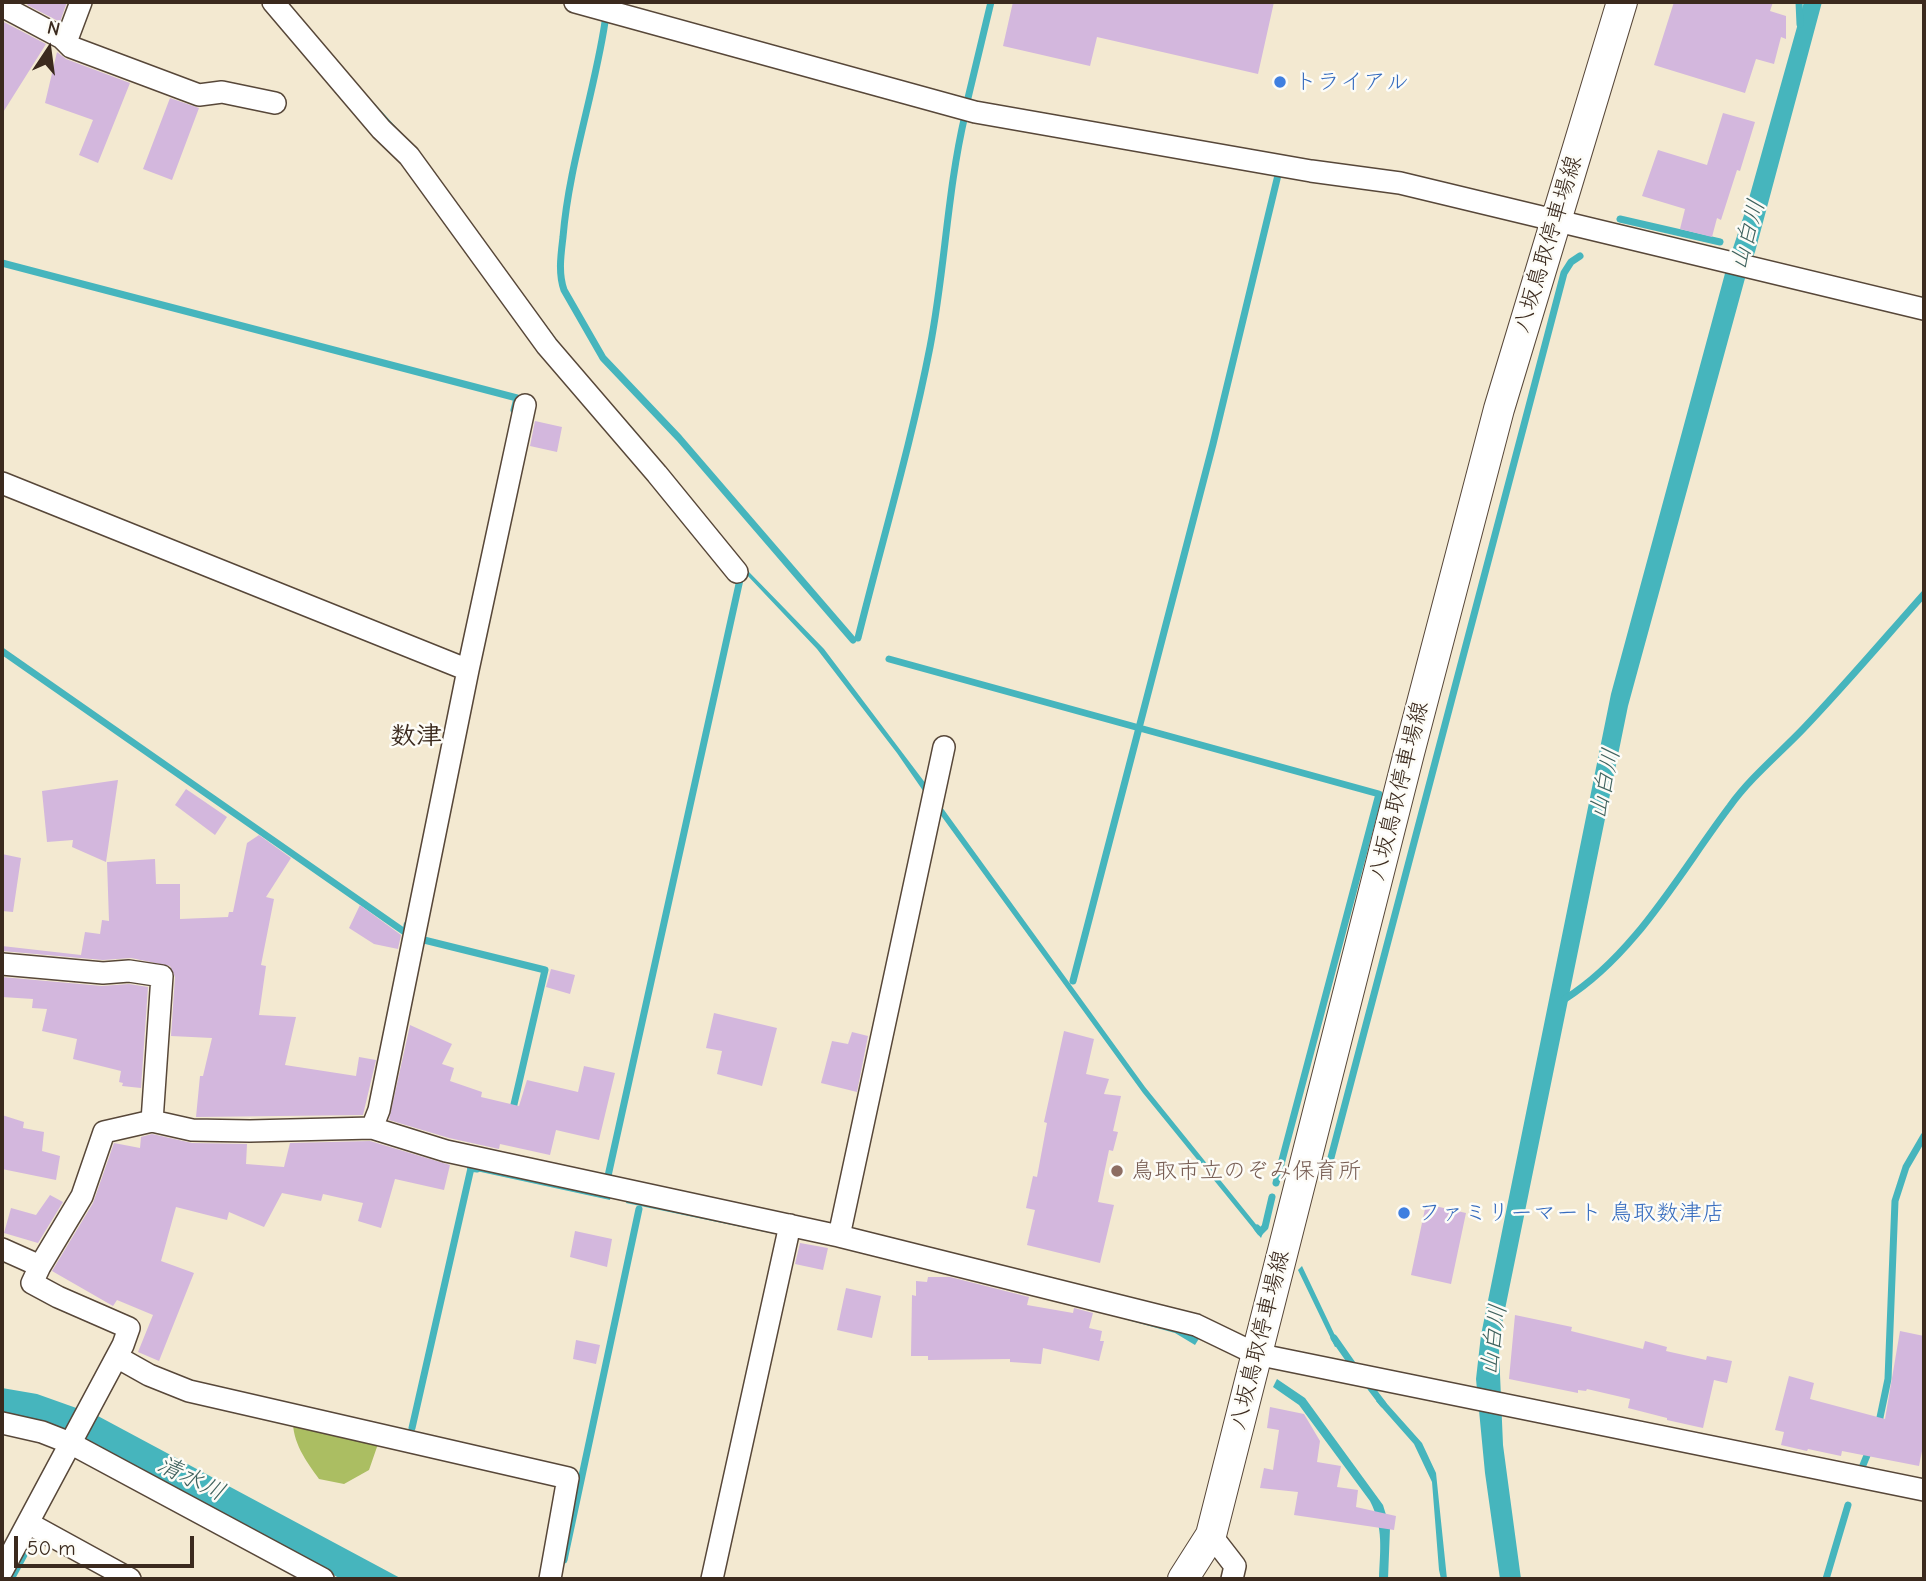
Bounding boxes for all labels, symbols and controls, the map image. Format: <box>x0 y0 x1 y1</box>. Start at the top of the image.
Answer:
north arrow <box>14 14 84 84</box>
text: N <box>45 16 62 41</box>
place label: トライアル <box>1294 68 1409 96</box>
marker: トライアル <box>1272 74 1288 90</box>
street label: 八坂鳥取停車場線 <box>1508 152 1588 336</box>
water label: 山白川 <box>1724 196 1772 274</box>
street label: 八坂鳥取停車場線 <box>1363 698 1435 884</box>
district label: 数津 <box>390 721 442 753</box>
water label: 山白川 <box>1583 746 1627 822</box>
place label: 鳥取市立のぞみ保育所 <box>1131 1157 1361 1185</box>
marker: 鳥取市立のぞみ保育所 <box>1109 1163 1125 1179</box>
place label: ファミリーマート 鳥取数津店 <box>1418 1199 1725 1227</box>
marker: ファミリーマート 鳥取数津店 <box>1396 1205 1412 1221</box>
street label: 八坂鳥取停車場線 <box>1224 1247 1296 1433</box>
water label: 山白川 <box>1475 1302 1513 1378</box>
water label: 清水川 <box>152 1450 230 1508</box>
scale bar <box>18 1522 198 1566</box>
text: 50 m <box>27 1536 76 1560</box>

